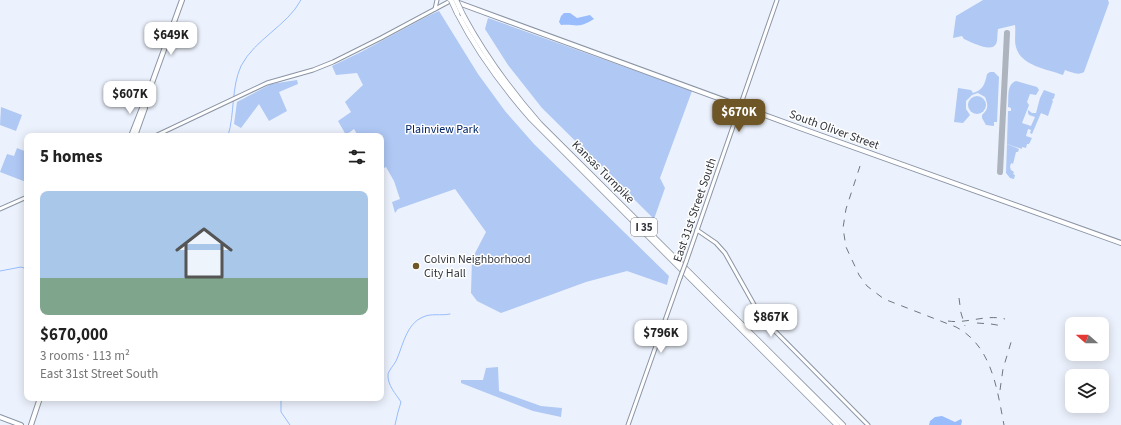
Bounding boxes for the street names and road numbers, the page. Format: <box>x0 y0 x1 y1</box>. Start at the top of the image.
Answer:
street label: South Oliver Street <box>787 106 881 154</box>
street label: Kansas Turnpike <box>568 137 638 207</box>
street label: East 31st Street South <box>669 156 721 264</box>
road number: I 35 <box>631 218 657 236</box>

